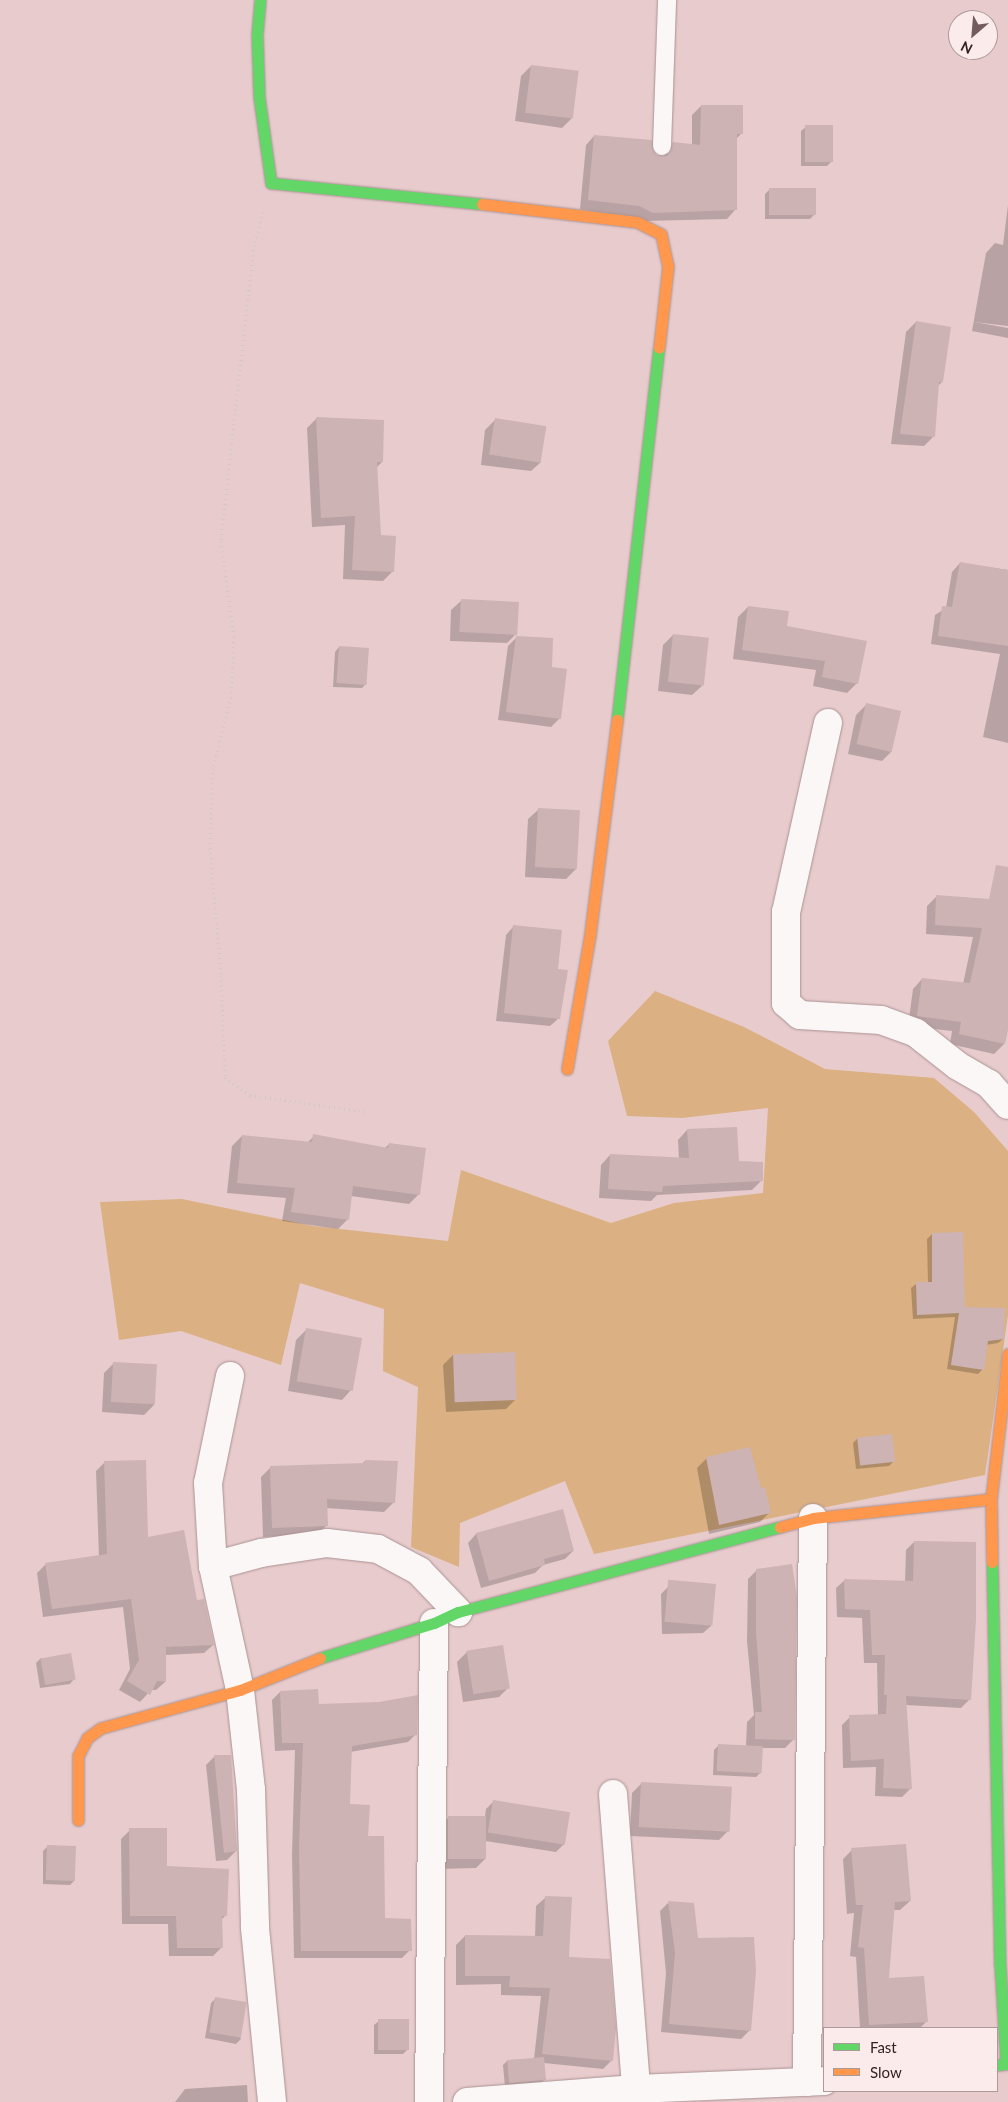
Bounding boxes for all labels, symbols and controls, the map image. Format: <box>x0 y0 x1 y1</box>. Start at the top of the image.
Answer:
north arrow <box>948 10 998 60</box>
text: N <box>958 38 975 58</box>
legend <box>823 2027 998 2092</box>
text: Fast <box>870 2038 897 2056</box>
text: Slow <box>870 2063 902 2081</box>

